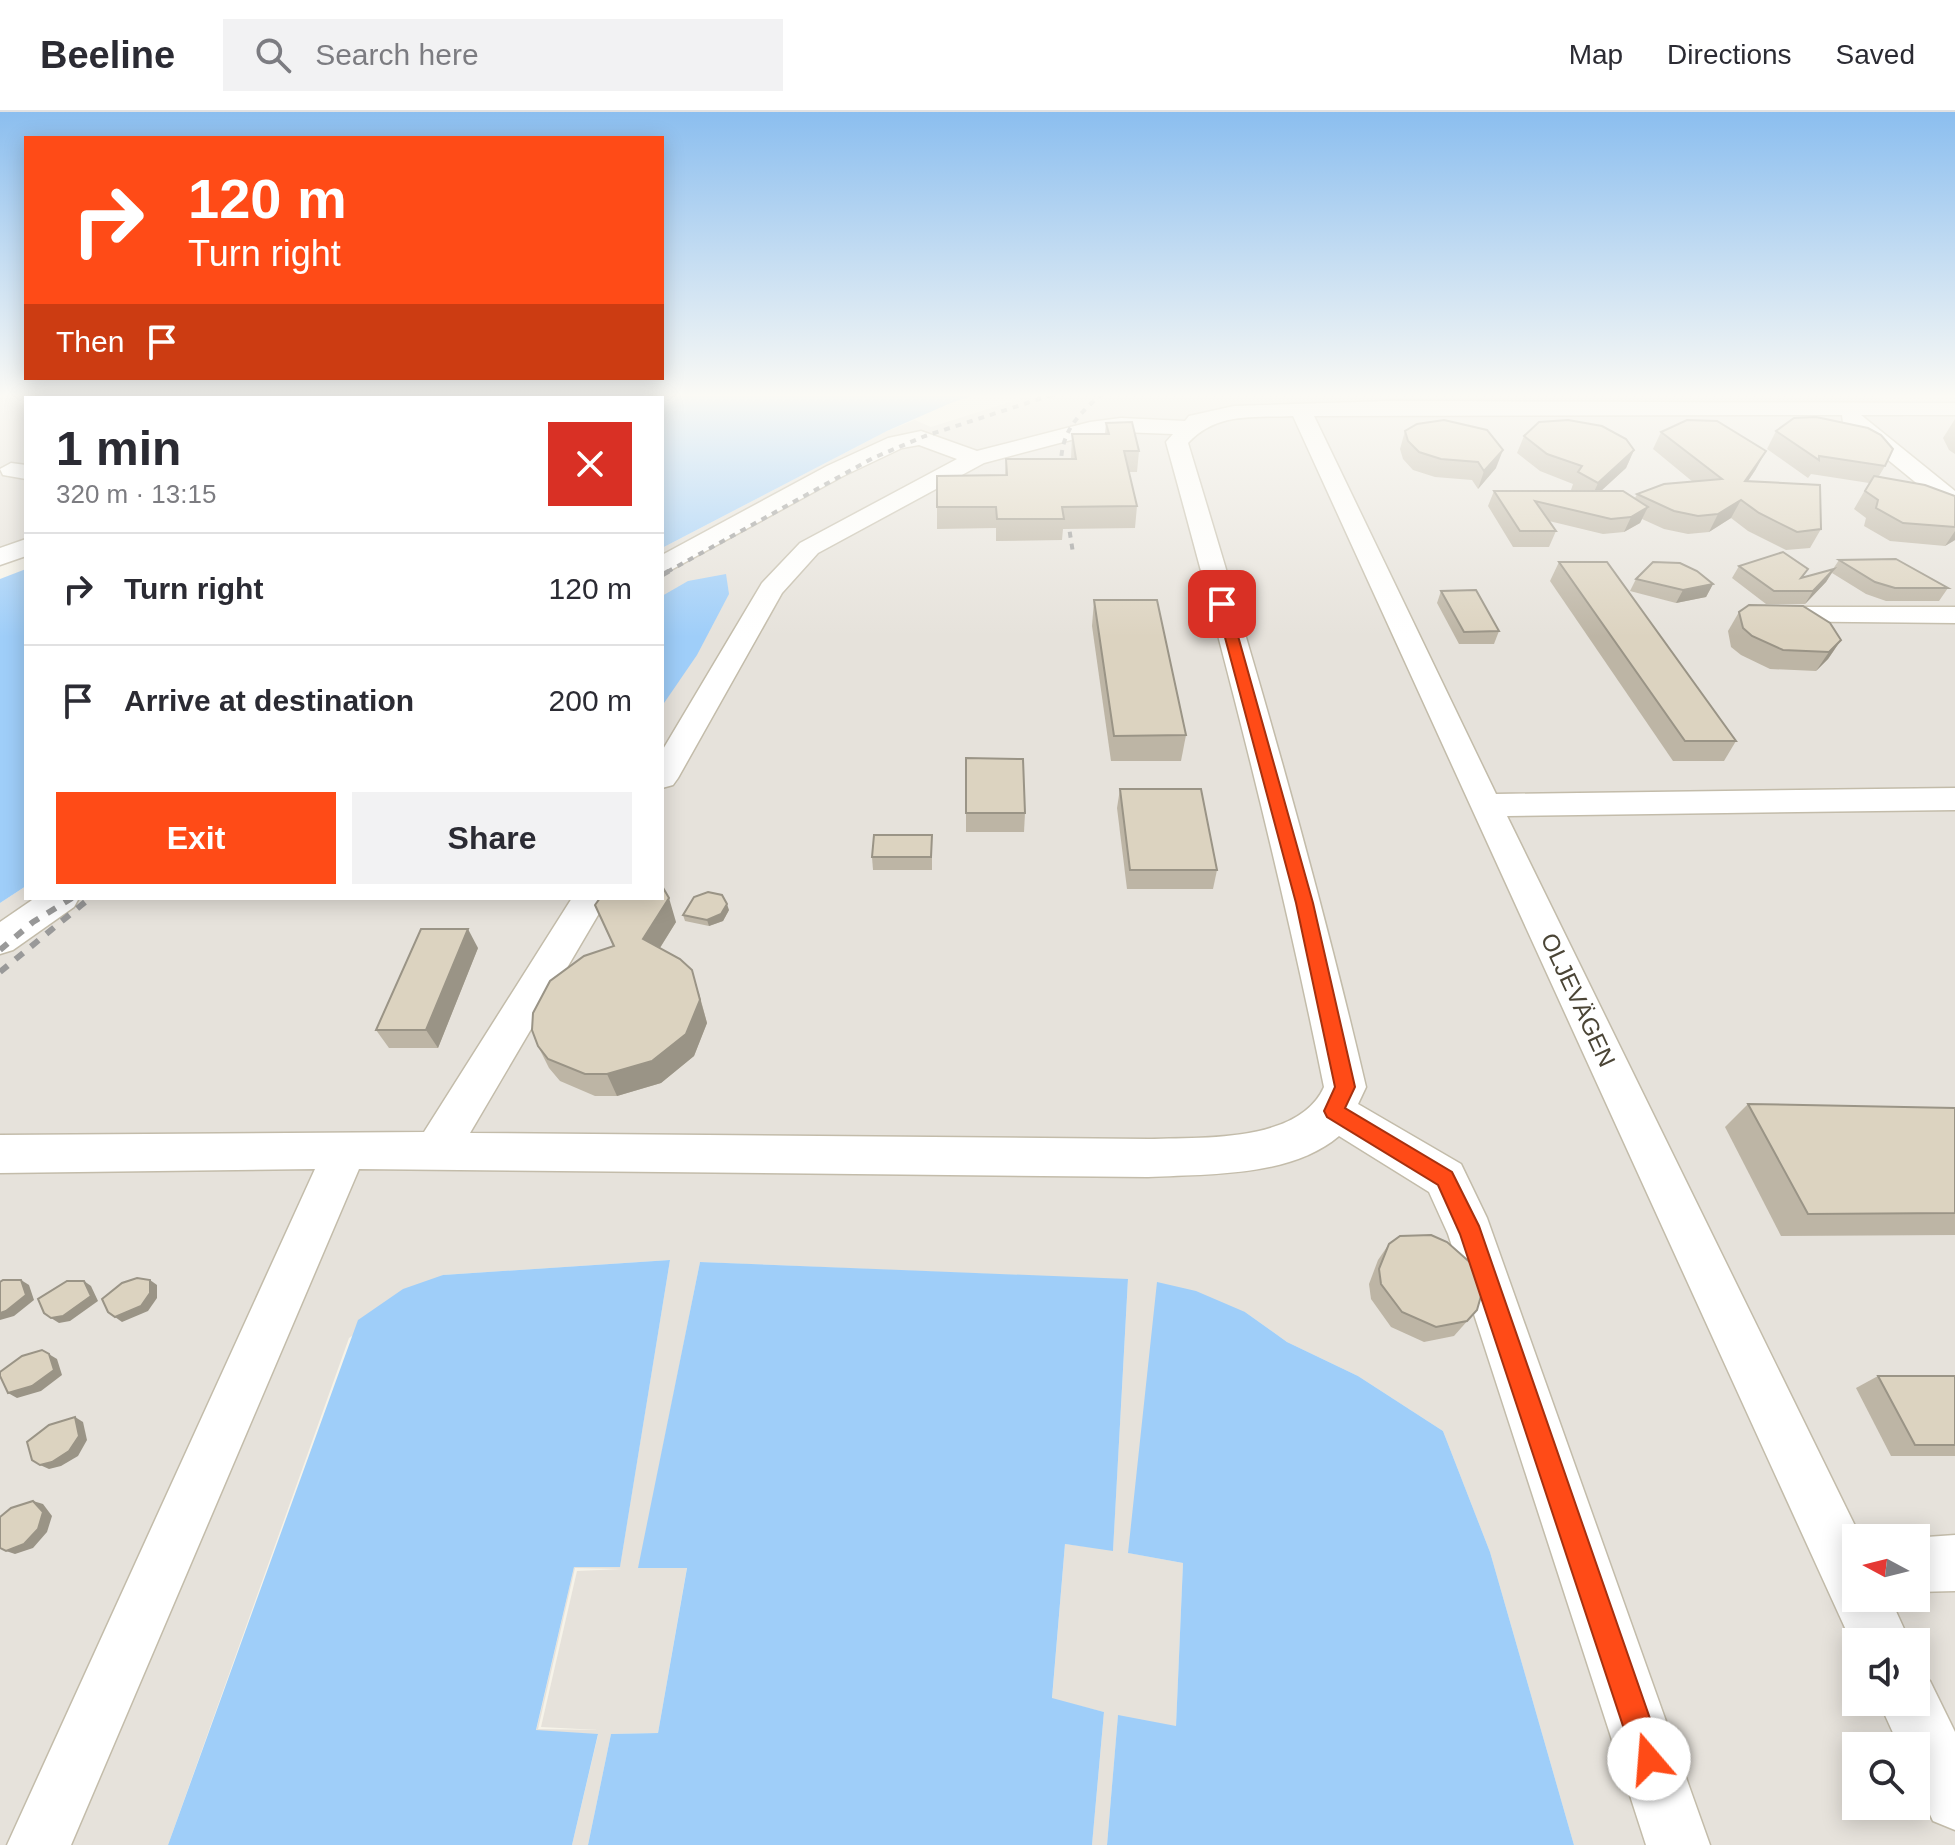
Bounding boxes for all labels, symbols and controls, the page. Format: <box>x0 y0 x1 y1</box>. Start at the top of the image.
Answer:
search box <box>223 19 783 91</box>
icon: search <box>251 33 295 77</box>
text: Beeline <box>40 34 175 76</box>
text: Search here <box>315 38 479 71</box>
text: Map <box>1569 39 1623 70</box>
text: Directions <box>1667 39 1792 70</box>
text: Saved <box>1836 39 1915 70</box>
text: 120 m <box>188 167 347 230</box>
icon: right <box>56 168 160 272</box>
text: Turn right <box>188 233 341 274</box>
icon: arrive <box>140 320 184 364</box>
text: Then <box>56 325 124 358</box>
text: 1 min <box>56 422 181 475</box>
button: close <box>548 422 632 506</box>
text: 320 m · 13:15 <box>56 479 216 509</box>
icon: right <box>56 567 100 611</box>
pin <box>1188 570 1256 638</box>
text: Turn right <box>124 572 263 605</box>
text: 120 m <box>549 572 632 605</box>
icon: arrive <box>1200 582 1244 626</box>
icon: arrive <box>56 679 100 723</box>
text: Arrive at destination <box>124 684 414 717</box>
text: 200 m <box>549 684 632 717</box>
button: Exit <box>56 792 336 884</box>
button: Share <box>352 792 632 884</box>
street label: OLJEVÄGEN <box>1536 929 1621 1071</box>
north arrow <box>1842 1524 1930 1612</box>
map controls <box>1842 1524 1930 1820</box>
button: sound <box>1842 1628 1930 1716</box>
position arrow <box>1607 1717 1691 1801</box>
button: search <box>1842 1732 1930 1820</box>

